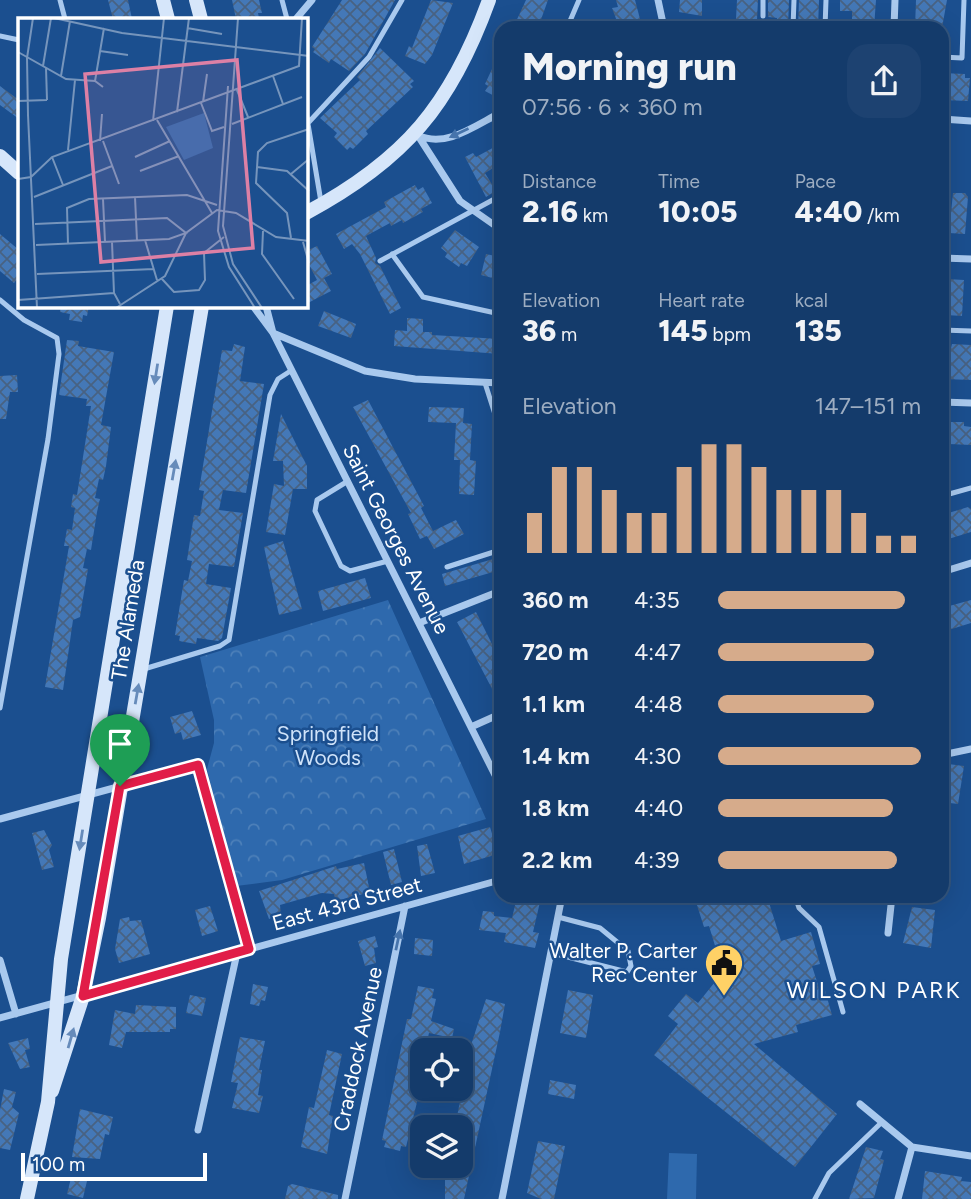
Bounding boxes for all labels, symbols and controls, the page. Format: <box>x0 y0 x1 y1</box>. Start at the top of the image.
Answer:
inset map <box>18 18 308 308</box>
text: Morning run <box>522 44 737 90</box>
button: share <box>847 44 921 118</box>
text: 07:56 · 6 × 360 m <box>522 93 703 121</box>
one-way arrow <box>449 127 469 138</box>
text: Distance <box>522 170 596 193</box>
text: Time <box>658 170 700 193</box>
text: Pace <box>795 170 836 193</box>
text: 2.16 <box>522 193 578 230</box>
text: 10:05 <box>658 193 737 230</box>
text: 4:40 <box>795 193 862 230</box>
text: km <box>578 204 608 227</box>
text: /km <box>862 204 900 227</box>
text: Elevation <box>522 289 600 312</box>
text: Heart rate <box>658 289 745 312</box>
text: kcal <box>795 289 828 312</box>
text: 36 <box>522 312 556 349</box>
text: 145 <box>658 312 708 349</box>
text: 135 <box>795 312 842 349</box>
text: m <box>556 323 577 346</box>
text: bpm <box>708 323 751 346</box>
one-way arrow <box>150 363 161 385</box>
text: Elevation <box>522 392 617 420</box>
text: 147–151 m <box>815 392 921 420</box>
street label: Saint Georges Avenue <box>338 440 455 638</box>
one-way arrow <box>169 459 180 481</box>
street label: The Alameda <box>106 558 149 682</box>
text: 360 m <box>522 586 589 614</box>
text: 4:35 <box>634 586 680 614</box>
text: 720 m <box>522 638 589 666</box>
text: 4:47 <box>634 638 681 666</box>
one-way arrow <box>132 683 143 705</box>
text: 1.1 km <box>522 690 585 718</box>
text: 4:48 <box>634 690 683 718</box>
pin <box>90 714 150 786</box>
park label: Springfield Woods <box>277 721 379 770</box>
icon: arrive <box>101 725 139 763</box>
text: 1.4 km <box>522 742 590 770</box>
text: 4:30 <box>634 742 681 770</box>
text: 1.8 km <box>522 794 589 822</box>
text: 4:40 <box>634 794 683 822</box>
one-way arrow <box>75 829 86 851</box>
text: 2.2 km <box>522 846 592 874</box>
text: 4:39 <box>634 846 680 874</box>
street label: East 43rd Street <box>269 872 424 936</box>
one-way arrow <box>393 929 404 951</box>
place label: Walter P. Carter Rec Center <box>550 938 697 987</box>
public building icon: Walter P. Carter Rec Center <box>703 942 745 997</box>
street label: Craddock Avenue <box>328 964 387 1133</box>
district label: WILSON PARK <box>786 976 962 1004</box>
one-way arrow <box>66 1027 76 1048</box>
map controls <box>410 1038 473 1178</box>
button: locate <box>410 1038 473 1101</box>
button: layers <box>410 1115 473 1178</box>
scale bar <box>21 1150 206 1182</box>
text: 100 m <box>32 1153 85 1176</box>

